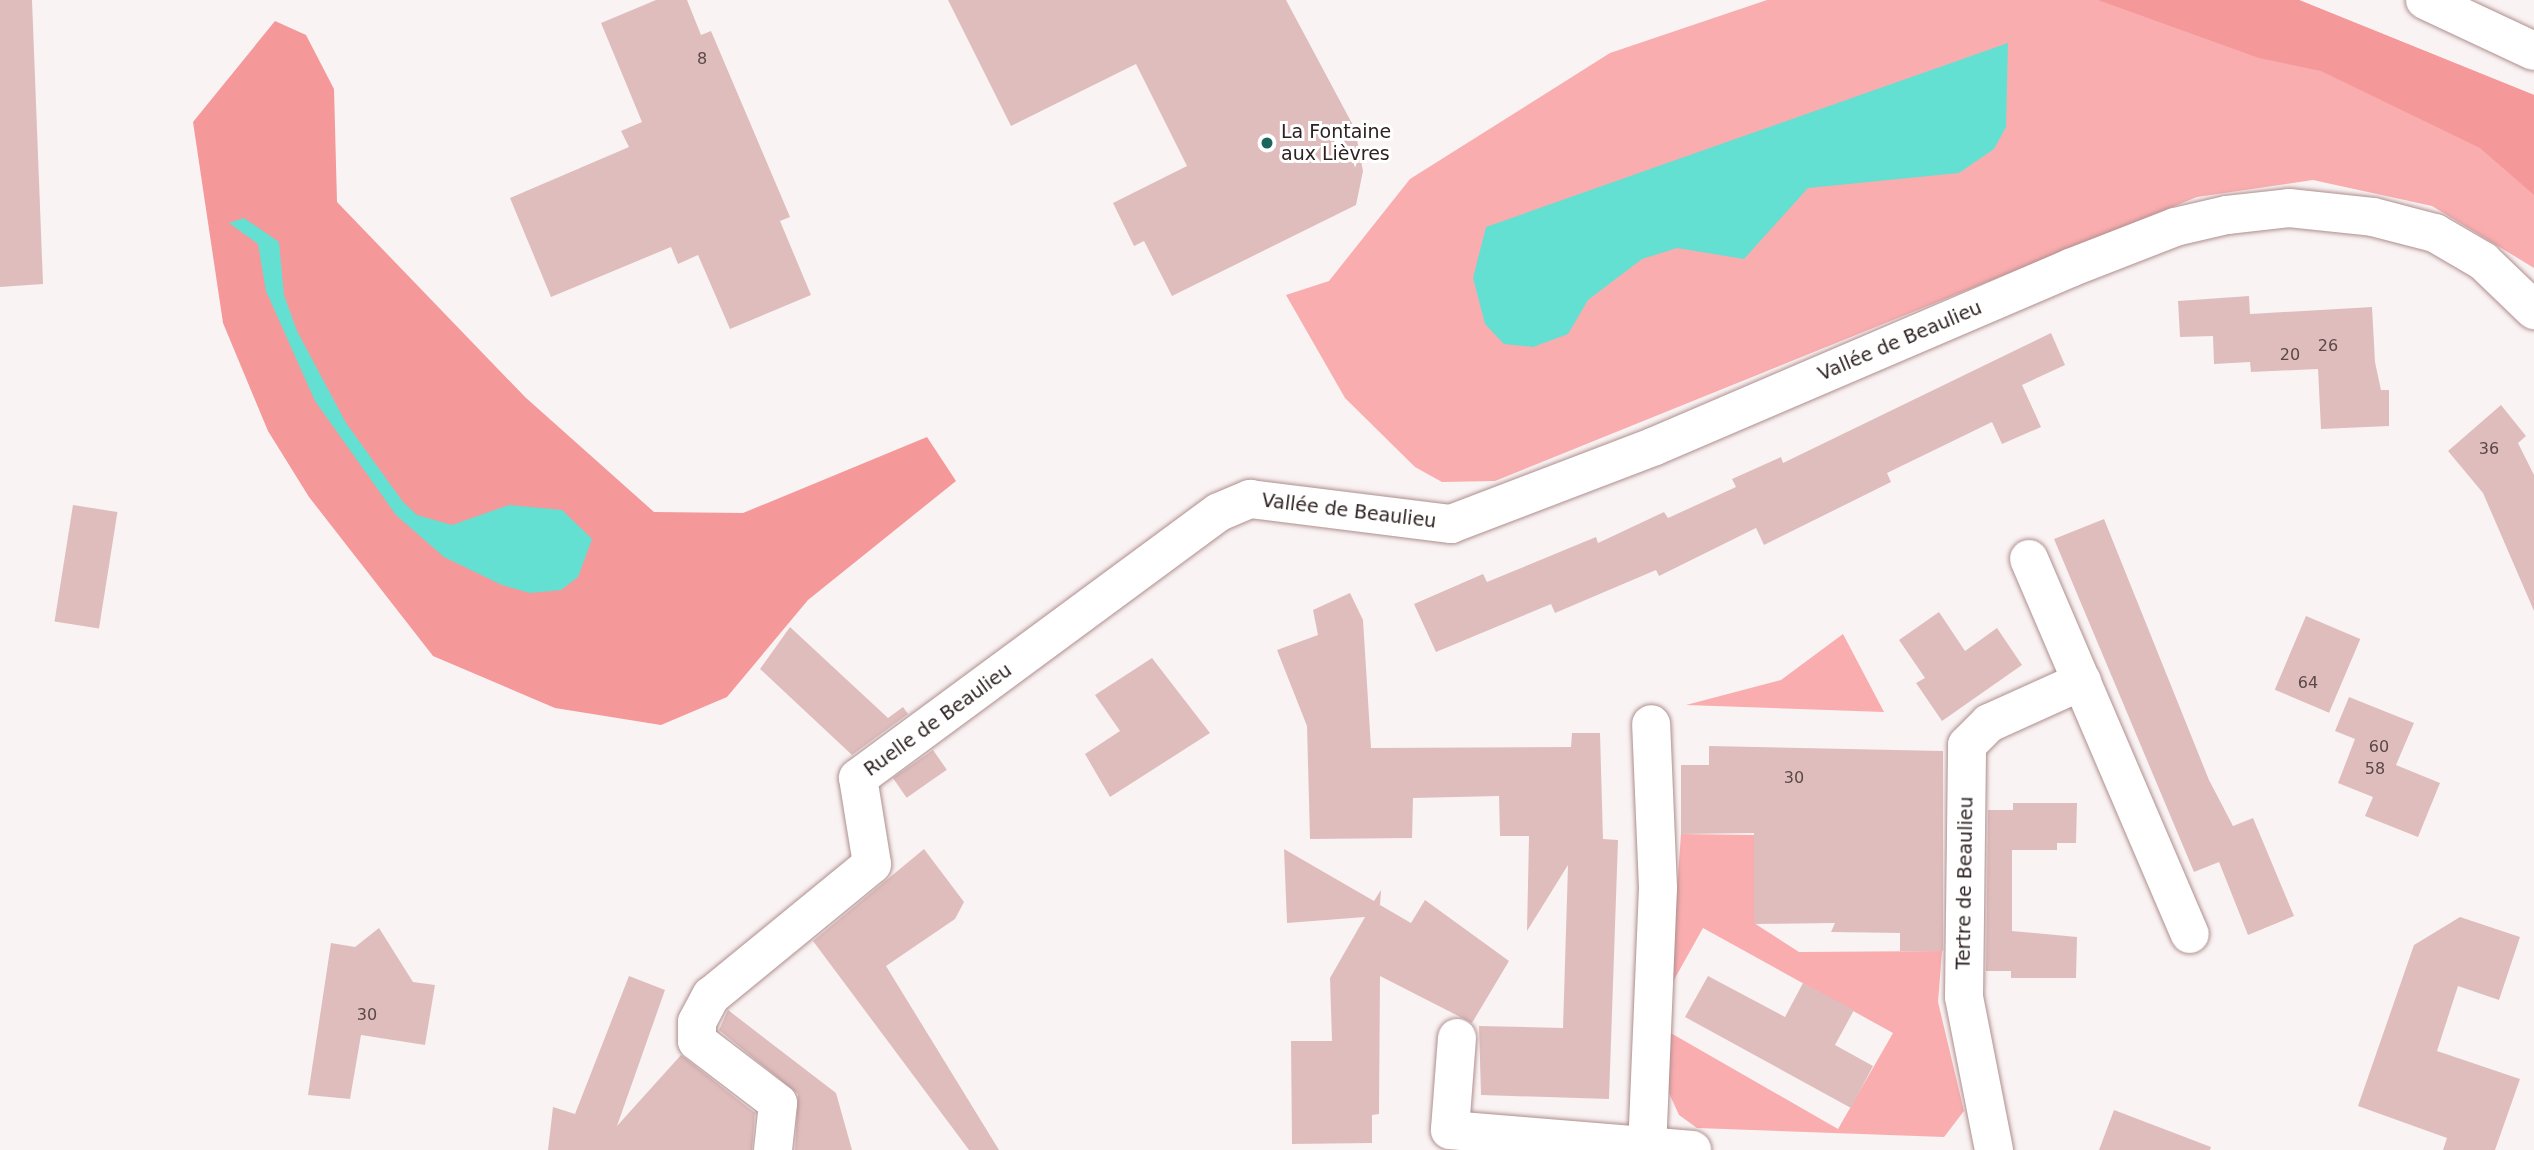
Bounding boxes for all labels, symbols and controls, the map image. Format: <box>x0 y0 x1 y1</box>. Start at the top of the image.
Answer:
house number: 8 <box>697 49 707 69</box>
place label: La Fontaine aux Lièvres <box>1281 121 1391 165</box>
marker: La Fontaine aux Lièvres <box>1259 135 1275 151</box>
street label: Vallée de Beaulieu <box>1815 296 1985 386</box>
house number: 26 <box>2318 336 2338 356</box>
house number: 20 <box>2280 345 2300 365</box>
house number: 36 <box>2479 439 2499 459</box>
street label: Vallée de Beaulieu <box>1260 489 1438 533</box>
street label: Ruelle de Beaulieu <box>860 659 1016 781</box>
house number: 64 <box>2298 673 2318 693</box>
house number: 60 <box>2369 737 2389 757</box>
house number: 58 <box>2365 759 2385 779</box>
house number: 30 <box>1784 768 1804 788</box>
street label: Tertre de Beaulieu <box>1952 796 1978 970</box>
house number: 30 <box>357 1005 377 1025</box>

